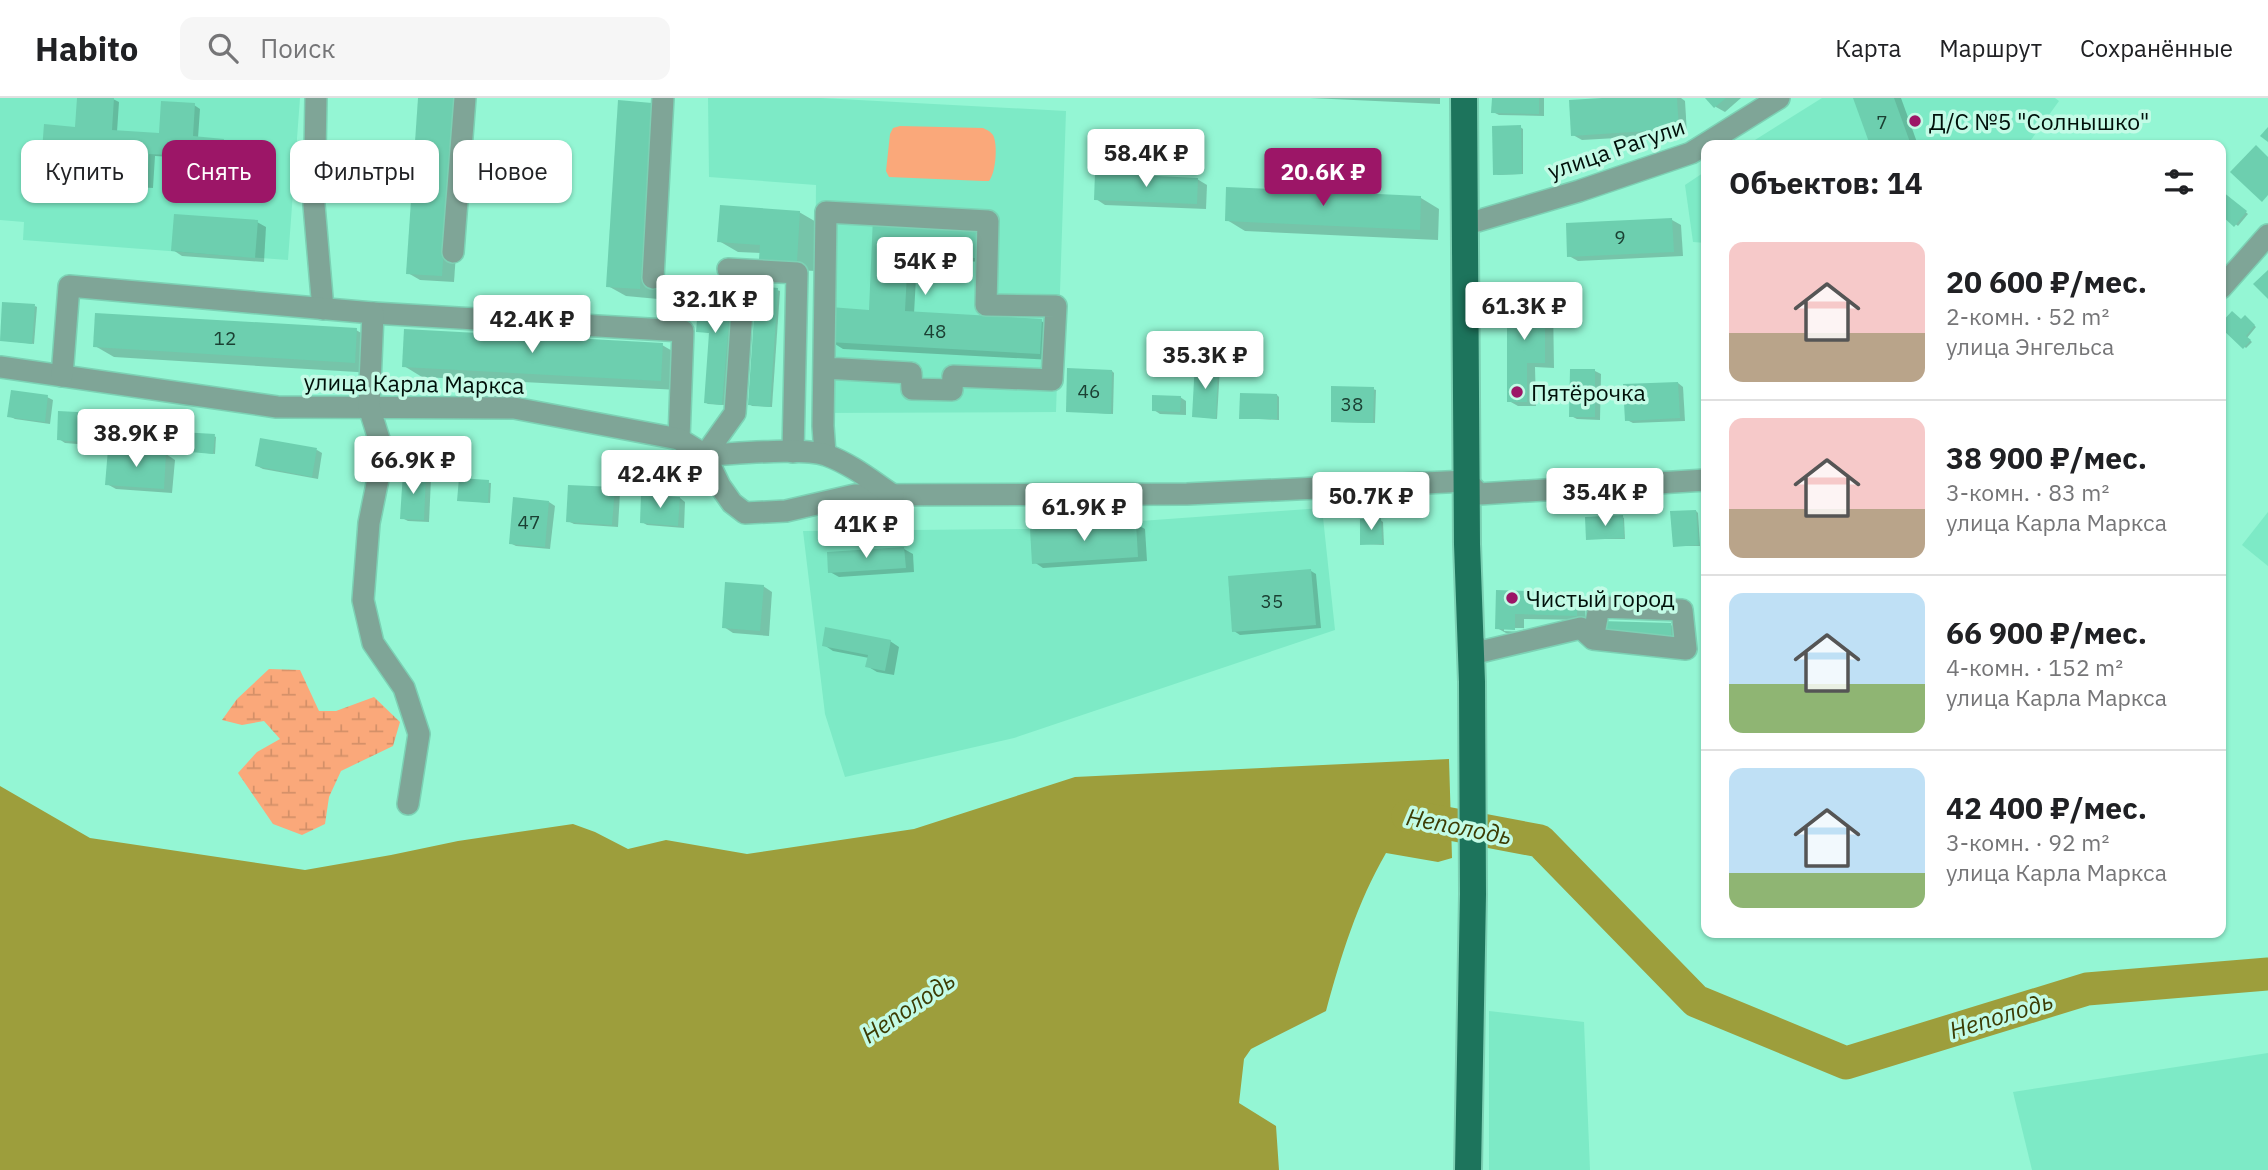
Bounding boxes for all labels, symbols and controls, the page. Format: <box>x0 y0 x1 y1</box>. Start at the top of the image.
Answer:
search box <box>180 17 670 80</box>
text: Habito <box>35 27 138 70</box>
icon: search <box>204 29 242 67</box>
text: Поиск <box>260 31 336 65</box>
text: Карта <box>1835 32 1901 64</box>
text: Маршрут <box>1939 32 2042 64</box>
text: Сохранённые <box>2080 32 2233 64</box>
place label: Д/С №5 "Солнышко" <box>1929 106 2149 136</box>
house number: 7 <box>1876 110 1888 134</box>
street label: улица Рагули <box>1544 111 1688 185</box>
marker: Д/С №5 "Солнышко" <box>1907 113 1923 129</box>
pin: 58.4K ₽ <box>1081 130 1211 189</box>
text: 58.4K ₽ <box>1103 137 1189 167</box>
chip: Купить <box>21 140 148 203</box>
chip: Снять <box>162 140 276 203</box>
chip: Фильтры <box>290 140 439 203</box>
chip: Новое <box>453 140 572 203</box>
pin: 20.6K ₽ <box>1258 148 1388 208</box>
text: 20.6K ₽ <box>1280 156 1366 186</box>
text: Объектов: 14 <box>1729 163 1923 202</box>
icon: filters <box>2160 163 2198 201</box>
house number: 9 <box>1614 225 1626 249</box>
pin: 54K ₽ <box>876 238 974 297</box>
text: 54K ₽ <box>893 245 957 275</box>
text: 20 600 ₽/мес. <box>1946 262 2147 301</box>
icon: home <box>1785 270 1869 354</box>
pin: 32.1K ₽ <box>650 275 780 335</box>
pin: 61.3K ₽ <box>1459 282 1589 342</box>
text: 32.1K ₽ <box>672 283 758 313</box>
text: 61.3K ₽ <box>1481 290 1567 320</box>
pin: 42.4K ₽ <box>467 296 597 355</box>
text: 2-комн. · 52 m² <box>1946 301 2109 331</box>
text: 42.4K ₽ <box>489 303 575 333</box>
house number: 48 <box>924 319 946 343</box>
house number: 12 <box>214 326 236 350</box>
pin: 35.3K ₽ <box>1140 331 1270 391</box>
text: улица Энгельса <box>1946 331 2114 361</box>
text: 35.3K ₽ <box>1162 339 1248 369</box>
street label: улица Карла Маркса <box>303 366 525 400</box>
place label: Пятёрочка <box>1531 377 1646 407</box>
house number: 46 <box>1078 379 1100 403</box>
marker: Пятёрочка <box>1509 384 1525 400</box>
house number: 38 <box>1341 392 1363 416</box>
pin: 38.9K ₽ <box>71 410 201 469</box>
text: 38.9K ₽ <box>93 417 179 447</box>
pin: 66.9K ₽ <box>348 436 478 496</box>
text: 38 900 ₽/мес. <box>1946 438 2147 477</box>
text: 66.9K ₽ <box>370 444 456 474</box>
icon: home <box>1785 446 1869 530</box>
pin: 42.4K ₽ <box>595 450 725 510</box>
text: 42.4K ₽ <box>617 458 703 488</box>
pin: 35.4K ₽ <box>1540 468 1670 528</box>
pin: 50.7K ₽ <box>1306 472 1436 532</box>
text: 35.4K ₽ <box>1562 476 1648 506</box>
text: 3-комн. · 83 m² <box>1946 477 2109 507</box>
text: 50.7K ₽ <box>1328 480 1414 510</box>
pin: 61.9K ₽ <box>1019 484 1149 543</box>
text: 61.9K ₽ <box>1041 491 1127 521</box>
pin: 41K ₽ <box>817 500 915 560</box>
text: улица Карла Маркса <box>1946 507 2167 537</box>
text: 41K ₽ <box>834 508 898 538</box>
house number: 47 <box>518 510 540 534</box>
place label: Чистый город <box>1526 583 1675 613</box>
house number: 35 <box>1261 589 1283 613</box>
marker: Чистый город <box>1504 590 1520 606</box>
text: 66 900 ₽/мес. <box>1946 613 2147 652</box>
icon: home <box>1785 621 1869 705</box>
text: 4-комн. · 152 m² <box>1946 652 2123 682</box>
text: улица Карла Маркса <box>1946 682 2167 712</box>
text: 42 400 ₽/мес. <box>1946 788 2147 827</box>
icon: home <box>1785 796 1869 880</box>
water label: Неполодь <box>1404 800 1514 852</box>
text: 3-комн. · 92 m² <box>1946 827 2109 857</box>
text: улица Карла Маркса <box>1946 857 2167 887</box>
water label: Неполодь <box>855 964 961 1050</box>
water label: Неполодь <box>1945 984 2057 1046</box>

